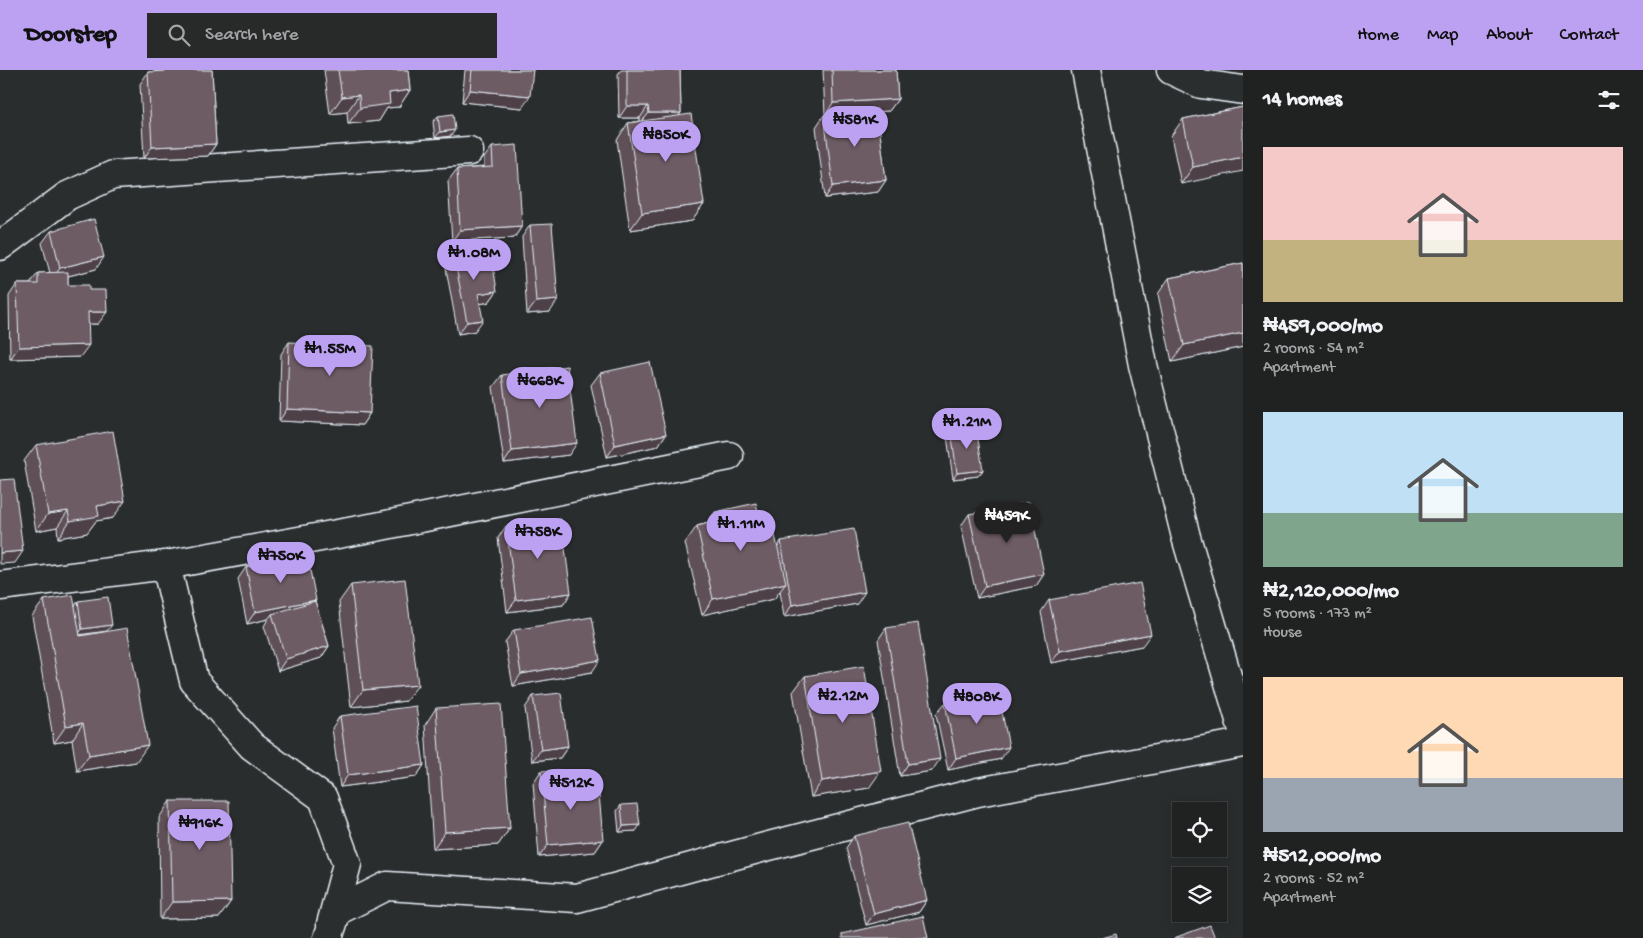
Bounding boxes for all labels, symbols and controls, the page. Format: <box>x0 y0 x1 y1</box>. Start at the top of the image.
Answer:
search box <box>147 13 497 58</box>
text: Doorstep <box>25 21 117 50</box>
icon: search <box>165 21 193 49</box>
text: Search here <box>205 24 299 47</box>
text: Home <box>1357 25 1399 46</box>
text: Map <box>1427 25 1458 46</box>
text: About <box>1486 25 1532 46</box>
text: Contact <box>1560 25 1618 46</box>
icon: filters <box>1595 86 1623 114</box>
text: 14 homes <box>1263 88 1342 113</box>
pin: ₦581K <box>820 106 890 148</box>
text: ₦581K <box>833 112 877 131</box>
pin: ₦850K <box>631 121 701 163</box>
text: ₦850K <box>643 127 689 146</box>
icon: home <box>1398 180 1488 270</box>
pin: ₦1.08M <box>433 238 515 281</box>
text: ₦1.08M <box>448 245 500 264</box>
text: ₦459,000/mo <box>1263 315 1383 340</box>
pin: ₦1.55M <box>289 334 371 377</box>
text: 2 rooms · 54 m² <box>1263 340 1364 359</box>
text: ₦1.55M <box>305 341 355 360</box>
text: Apartment <box>1263 359 1335 378</box>
pin: ₦668K <box>505 366 575 409</box>
text: ₦668K <box>517 373 563 392</box>
pin: ₦1.21M <box>926 408 1008 450</box>
text: ₦1.21M <box>943 414 991 433</box>
icon: home <box>1398 445 1488 535</box>
pin: ₦459K <box>972 502 1042 544</box>
text: ₦459K <box>985 508 1029 527</box>
pin: ₦1.11M <box>700 510 782 552</box>
text: ₦1.11M <box>717 516 765 535</box>
pin: ₦758K <box>503 518 573 560</box>
text: ₦758K <box>515 524 561 543</box>
pin: ₦750K <box>246 542 316 584</box>
text: ₦750K <box>258 548 304 567</box>
text: ₦2,120,000/mo <box>1263 580 1399 605</box>
text: 5 rooms · 173 m² <box>1263 605 1372 624</box>
text: House <box>1263 624 1302 643</box>
pin: ₦2.12M <box>802 682 884 724</box>
pin: ₦808K <box>942 682 1012 725</box>
text: ₦2.12M <box>818 688 868 707</box>
text: ₦808K <box>954 689 1000 708</box>
icon: home <box>1398 710 1488 800</box>
pin: ₦512K <box>536 768 606 811</box>
text: ₦512K <box>549 775 593 794</box>
map controls <box>1172 802 1227 922</box>
button: locate <box>1172 802 1227 857</box>
pin: ₦916K <box>165 808 235 851</box>
text: ₦916K <box>179 815 221 834</box>
text: ₦512,000/mo <box>1263 845 1381 870</box>
button: layers <box>1172 867 1227 922</box>
text: 2 rooms · 52 m² <box>1263 870 1365 889</box>
text: Apartment <box>1263 889 1335 908</box>

